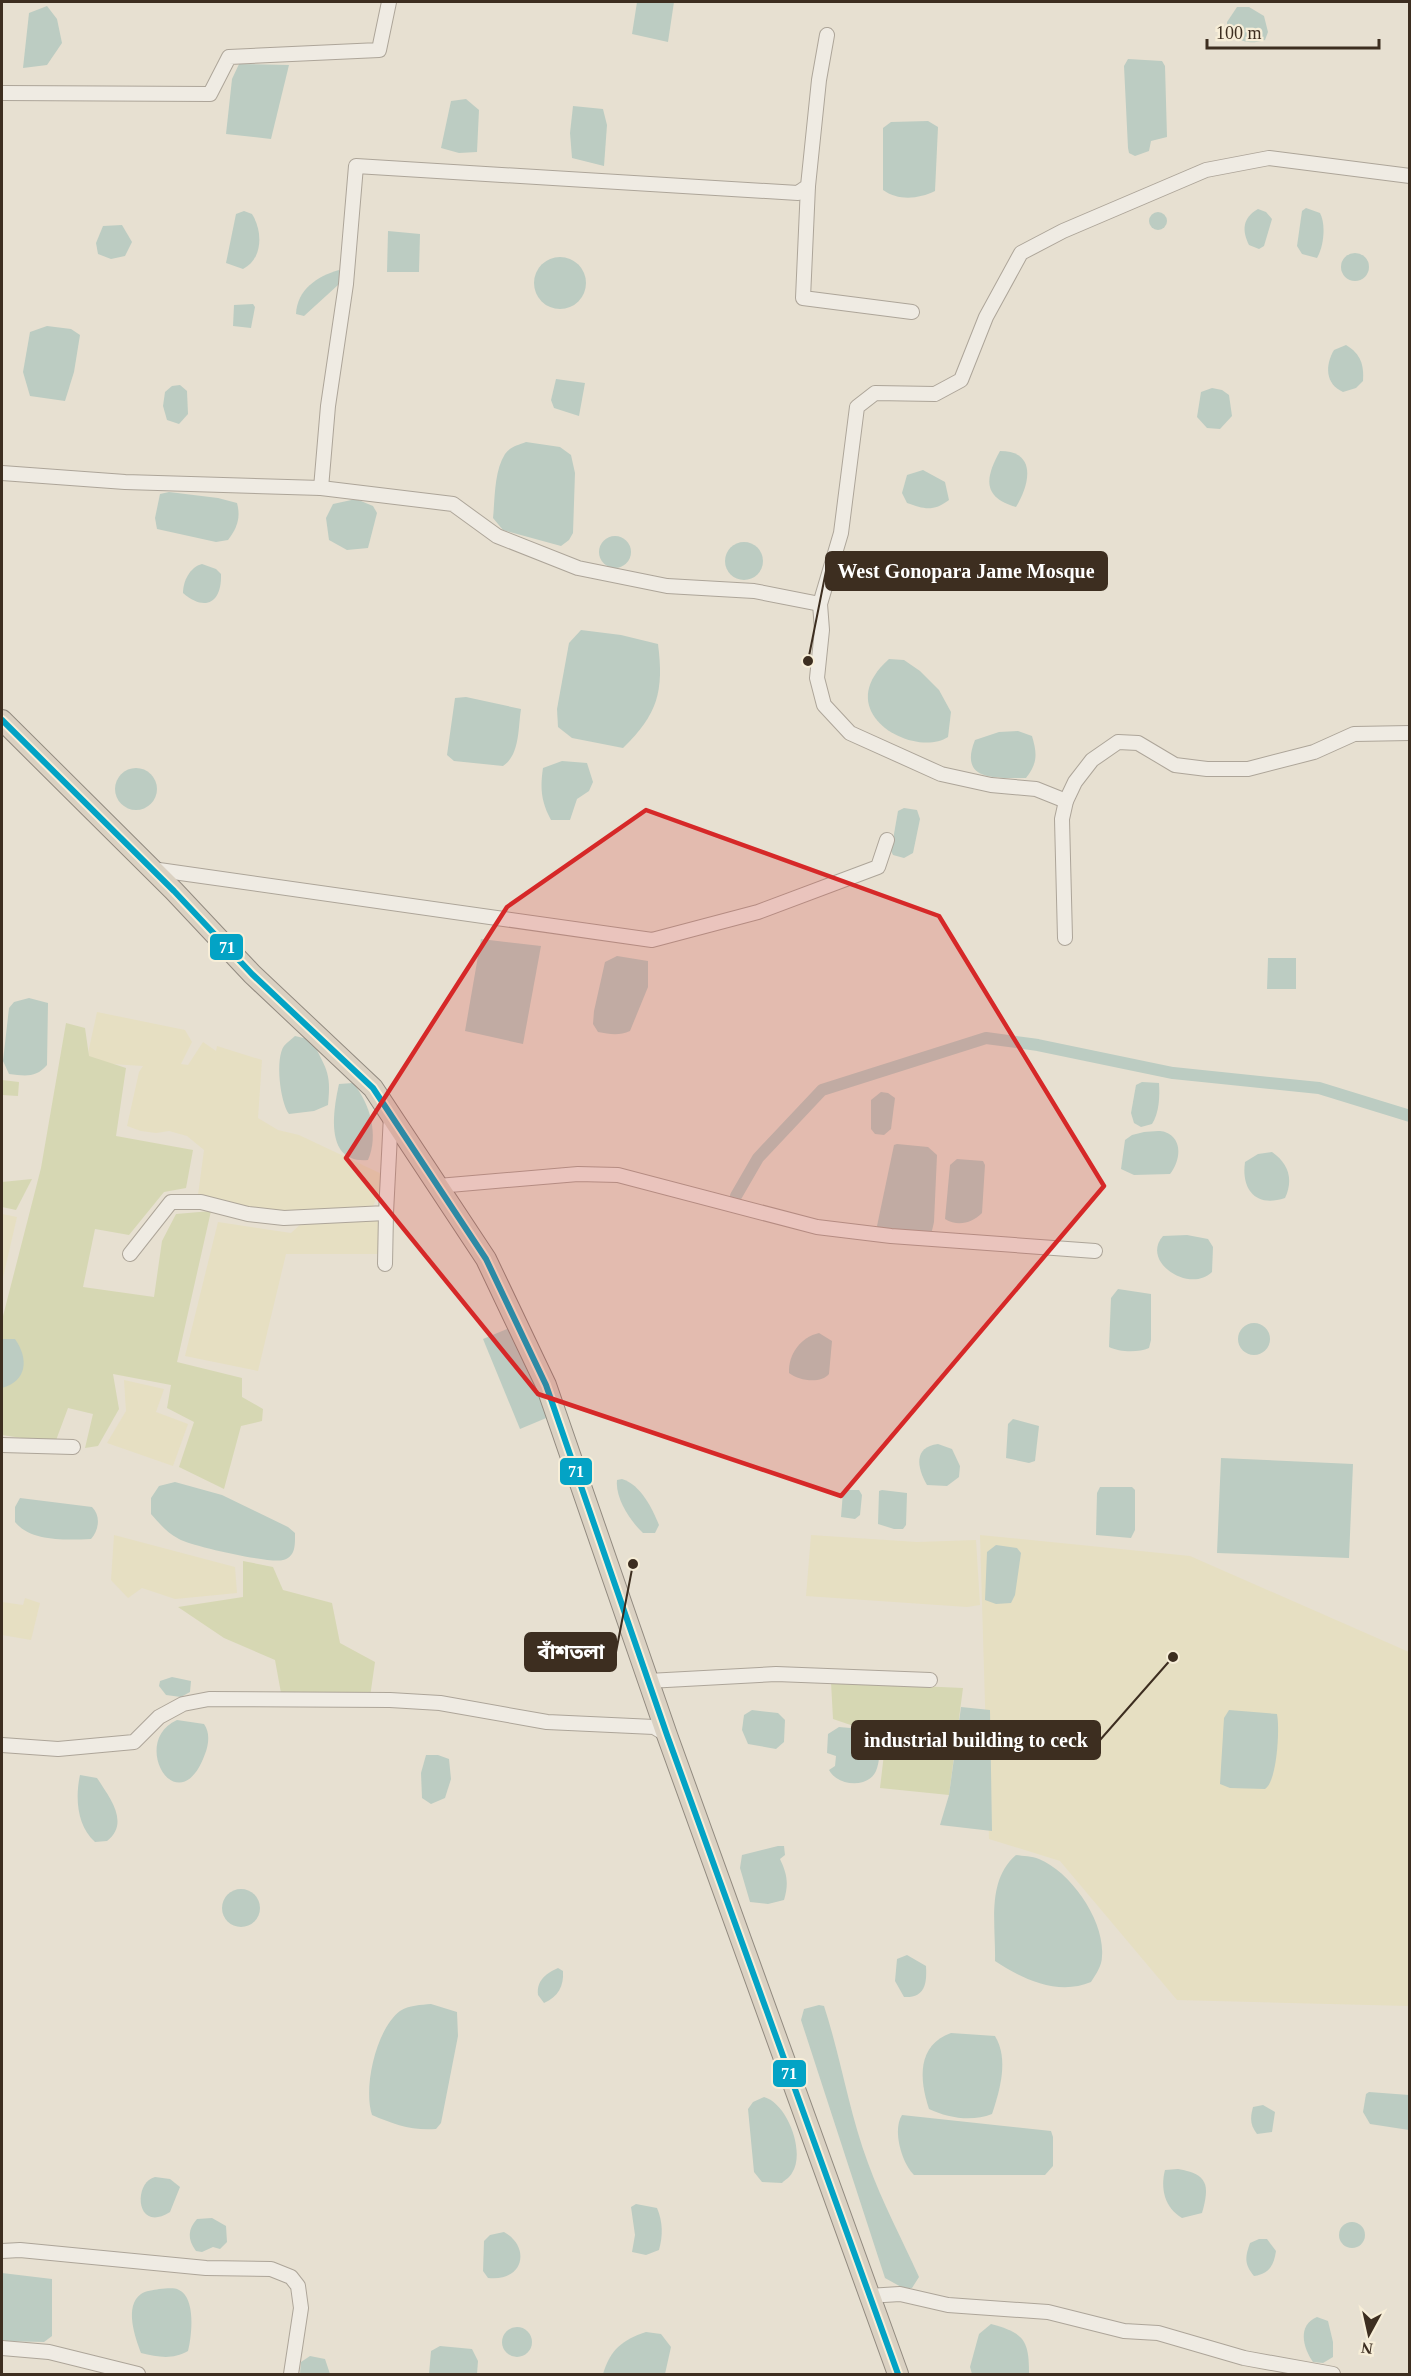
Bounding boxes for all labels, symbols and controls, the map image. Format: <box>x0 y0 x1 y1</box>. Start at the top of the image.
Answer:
scale bar <box>1207 12 1380 50</box>
text: 100 m <box>1216 23 1262 43</box>
callout: West Gonopara Jame Mosque <box>826 552 1107 590</box>
text: West Gonopara Jame Mosque <box>837 560 1095 583</box>
line badge: 71 <box>209 933 244 961</box>
text: 71 <box>219 939 235 956</box>
line badge: 71 <box>559 1457 593 1486</box>
text: 71 <box>568 1463 584 1480</box>
callout: বাঁশতলা <box>525 1633 616 1671</box>
text: বাঁশতলা <box>537 1640 605 1663</box>
callout: industrial building to ceck <box>852 1721 1100 1759</box>
text: industrial building to ceck <box>864 1729 1089 1752</box>
line badge: 71 <box>772 2059 807 2088</box>
text: 71 <box>781 2065 797 2082</box>
north arrow <box>1339 2304 1399 2364</box>
text: N <box>1360 2339 1374 2358</box>

